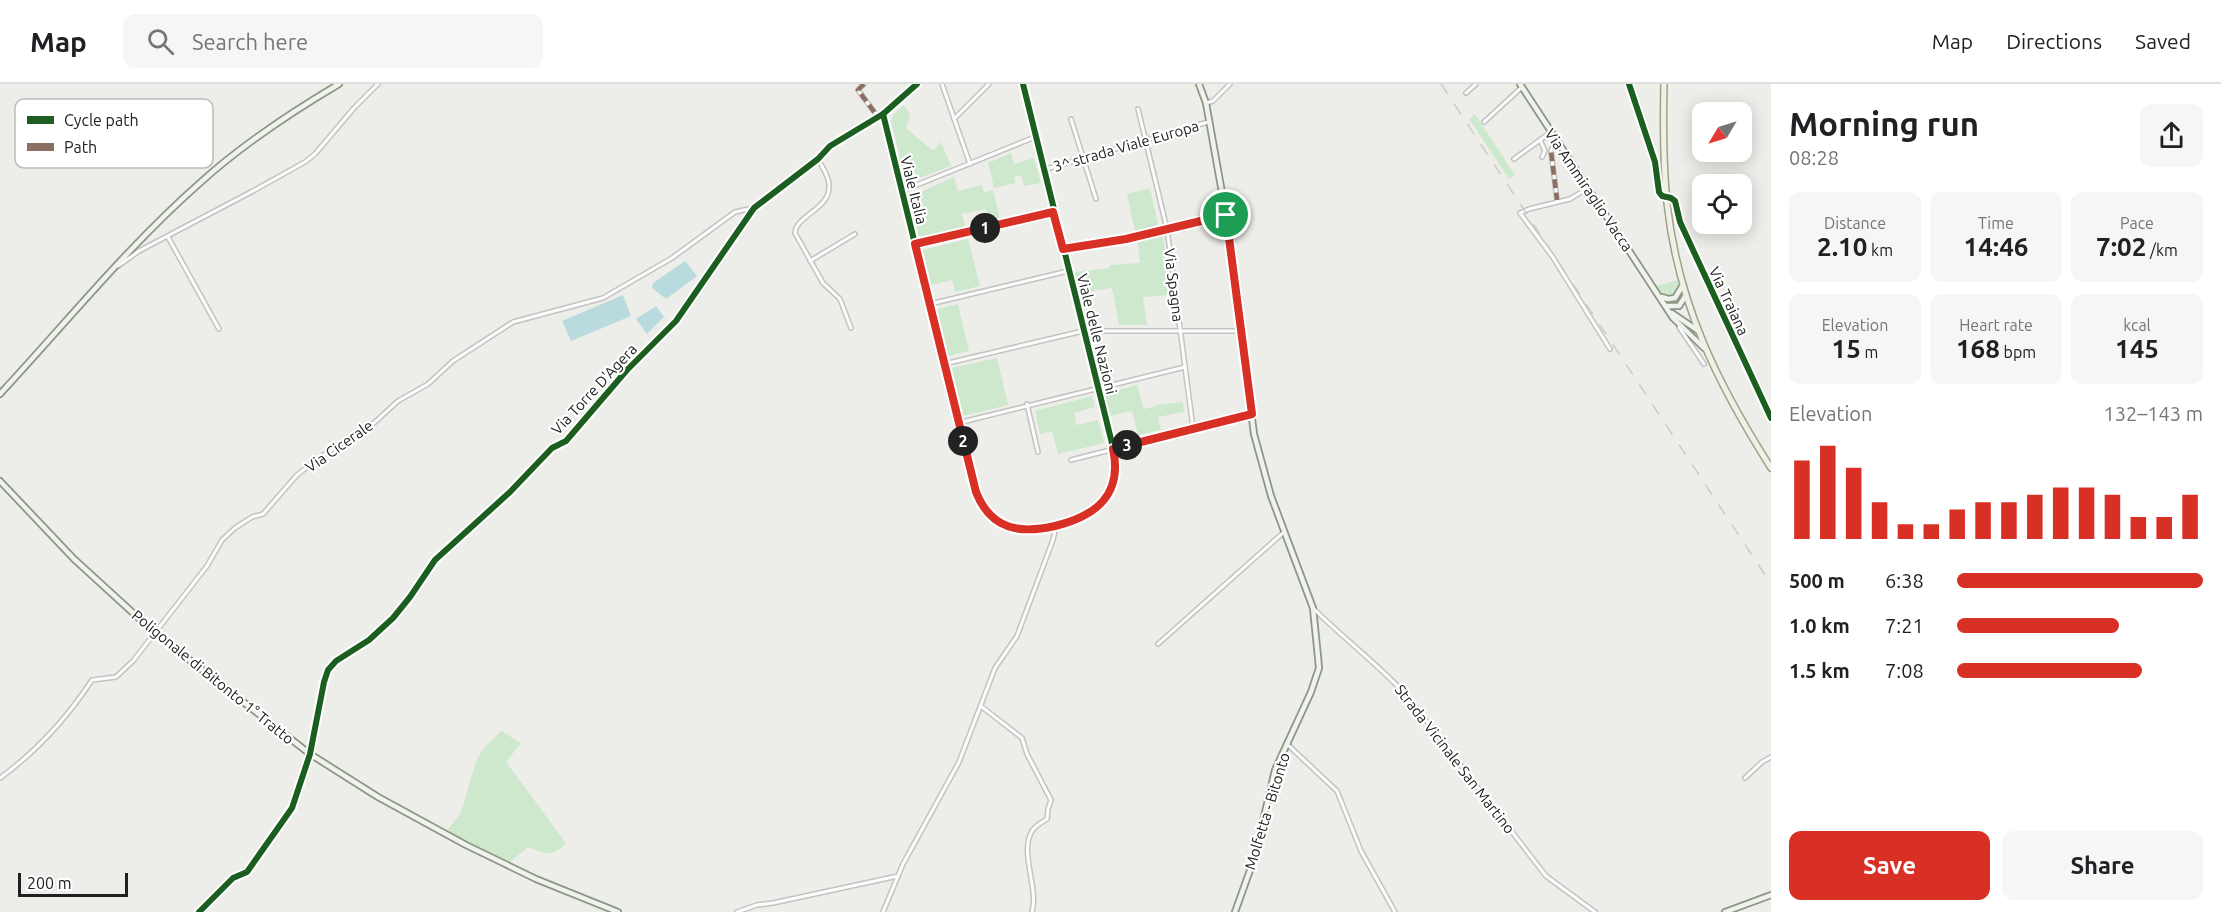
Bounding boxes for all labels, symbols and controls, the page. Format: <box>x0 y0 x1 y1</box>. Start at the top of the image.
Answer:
search box <box>123 14 543 68</box>
icon: search <box>144 25 177 58</box>
text: Map <box>30 26 87 57</box>
text: Search here <box>192 29 308 54</box>
text: Map <box>1932 29 1973 53</box>
text: Directions <box>2006 29 2102 53</box>
text: Saved <box>2135 29 2191 53</box>
legend <box>15 99 213 168</box>
north arrow <box>1692 102 1752 162</box>
map controls <box>1692 102 1752 234</box>
button: share <box>2140 104 2203 167</box>
text: Morning run <box>1789 105 1979 142</box>
text: Cycle path <box>64 111 139 129</box>
street label: 3^ strada Viale Europa <box>1051 117 1201 175</box>
street label: Via Ammiraglio Vacca <box>1542 125 1636 255</box>
text: Path <box>64 138 97 156</box>
text: 08:28 <box>1789 146 1839 169</box>
street label: Viale Italia <box>897 154 931 226</box>
button: locate <box>1692 174 1752 234</box>
pin <box>1200 189 1251 240</box>
icon: arrive <box>1209 198 1242 231</box>
pin: 1 <box>970 213 1000 243</box>
text: Distance <box>1824 214 1886 232</box>
text: Time <box>1978 214 2014 232</box>
text: Pace <box>2120 214 2154 232</box>
text: 1 <box>980 219 990 237</box>
text: 2.10 <box>1817 232 1867 261</box>
text: 14:46 <box>1963 232 2029 261</box>
text: 7:02 <box>2096 232 2146 261</box>
text: km <box>1867 241 1893 259</box>
text: /km <box>2146 241 2178 259</box>
street label: Via Spagna <box>1161 247 1187 323</box>
street label: Via Traiana <box>1706 264 1752 338</box>
street label: Viale delle Nazioni <box>1074 272 1120 396</box>
text: Elevation <box>1822 316 1888 334</box>
text: Heart rate <box>1959 316 2033 334</box>
text: kcal <box>2123 316 2151 334</box>
text: 15 <box>1832 334 1861 363</box>
text: 168 <box>1956 334 2000 363</box>
text: 145 <box>2115 334 2159 363</box>
street label: Via Torre D'Agera <box>548 340 640 438</box>
text: m <box>1861 343 1878 361</box>
text: bpm <box>2000 343 2036 361</box>
text: Elevation <box>1789 402 1872 425</box>
text: 132–143 m <box>2104 402 2203 425</box>
street label: Via Cicerale <box>302 417 376 475</box>
pin: 2 <box>948 426 978 456</box>
pin: 3 <box>1112 430 1142 460</box>
text: 2 <box>958 432 968 450</box>
text: 3 <box>1122 436 1132 454</box>
text: 500 m <box>1789 569 1845 592</box>
text: 6:38 <box>1885 569 1924 592</box>
street label: Poligonale di Bitonto 1° Tratto <box>129 606 297 748</box>
text: 1.0 km <box>1789 614 1850 637</box>
text: 7:21 <box>1885 614 1924 637</box>
text: 1.5 km <box>1789 659 1850 682</box>
text: 7:08 <box>1885 659 1924 682</box>
street label: Strada Vicinale San Martino <box>1392 681 1518 837</box>
street label: Molfetta - Bitonto <box>1241 750 1293 872</box>
button: Save <box>1789 831 1990 900</box>
button: Share <box>2002 831 2203 900</box>
scale bar <box>18 870 128 898</box>
text: 200 m <box>27 874 72 892</box>

